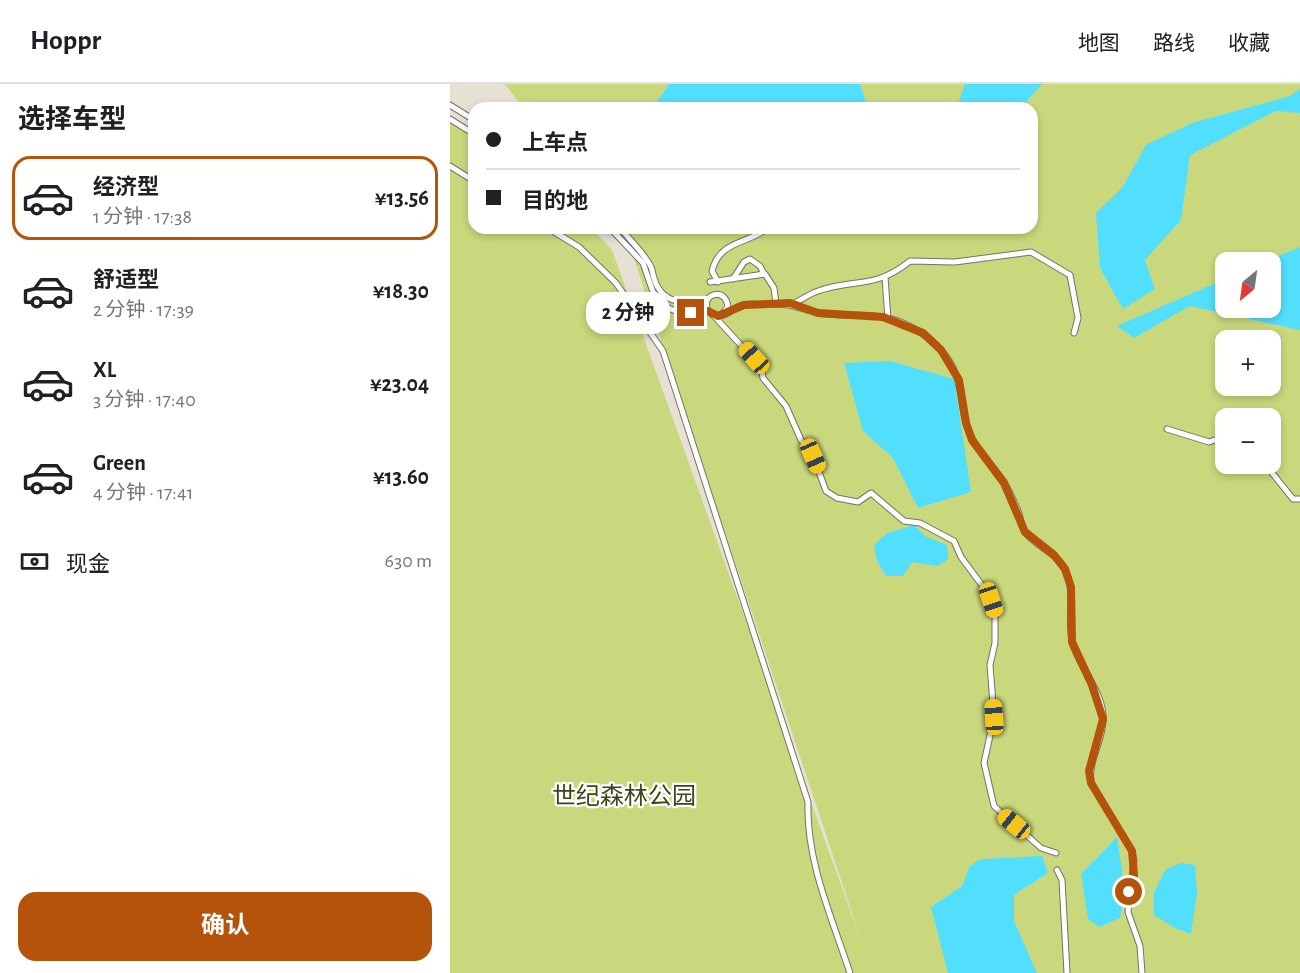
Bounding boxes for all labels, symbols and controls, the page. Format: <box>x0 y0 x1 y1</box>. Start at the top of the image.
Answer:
text: Hoppr <box>30 27 101 55</box>
text: 地图 <box>1078 33 1120 54</box>
text: 路线 <box>1153 33 1195 54</box>
text: 收藏 <box>1228 33 1270 54</box>
text: 选择车型 <box>18 106 126 133</box>
text: 上车点 <box>522 132 588 154</box>
icon: car <box>21 171 75 225</box>
text: 经济型 <box>93 176 159 198</box>
text: ¥13.56 <box>375 187 429 209</box>
text: 目的地 <box>522 190 588 212</box>
text: 1 分钟 · 17:38 <box>93 207 192 227</box>
north arrow <box>1215 252 1281 318</box>
map controls <box>1215 252 1281 474</box>
icon: car <box>21 264 75 318</box>
text: 舒适型 <box>93 269 159 291</box>
text: ¥18.30 <box>373 280 429 302</box>
callout: 2 分钟 <box>586 292 670 334</box>
route end <box>677 299 704 326</box>
text: 2 分钟 · 17:39 <box>93 300 194 320</box>
text: 2 分钟 <box>602 303 654 323</box>
button: + <box>1215 330 1281 396</box>
car <box>735 339 773 377</box>
icon: car <box>21 357 75 411</box>
text: XL <box>93 359 116 381</box>
text: ¥23.04 <box>370 373 429 395</box>
text: 3 分钟 · 17:40 <box>93 390 196 410</box>
button: − <box>1215 408 1281 474</box>
car <box>797 436 829 476</box>
icon: car <box>21 450 75 504</box>
text: Green <box>93 452 146 474</box>
text: ¥13.60 <box>373 466 429 488</box>
text: 4 分钟 · 17:41 <box>93 483 193 503</box>
icon: cash <box>18 545 51 578</box>
text: 630 m <box>385 551 432 571</box>
text: 现金 <box>66 553 110 575</box>
car <box>977 580 1005 620</box>
car <box>984 698 1004 736</box>
park label: 世纪森林公园 <box>552 783 696 809</box>
car <box>994 806 1034 842</box>
route start <box>1115 878 1142 905</box>
button: 确认 <box>18 892 432 961</box>

